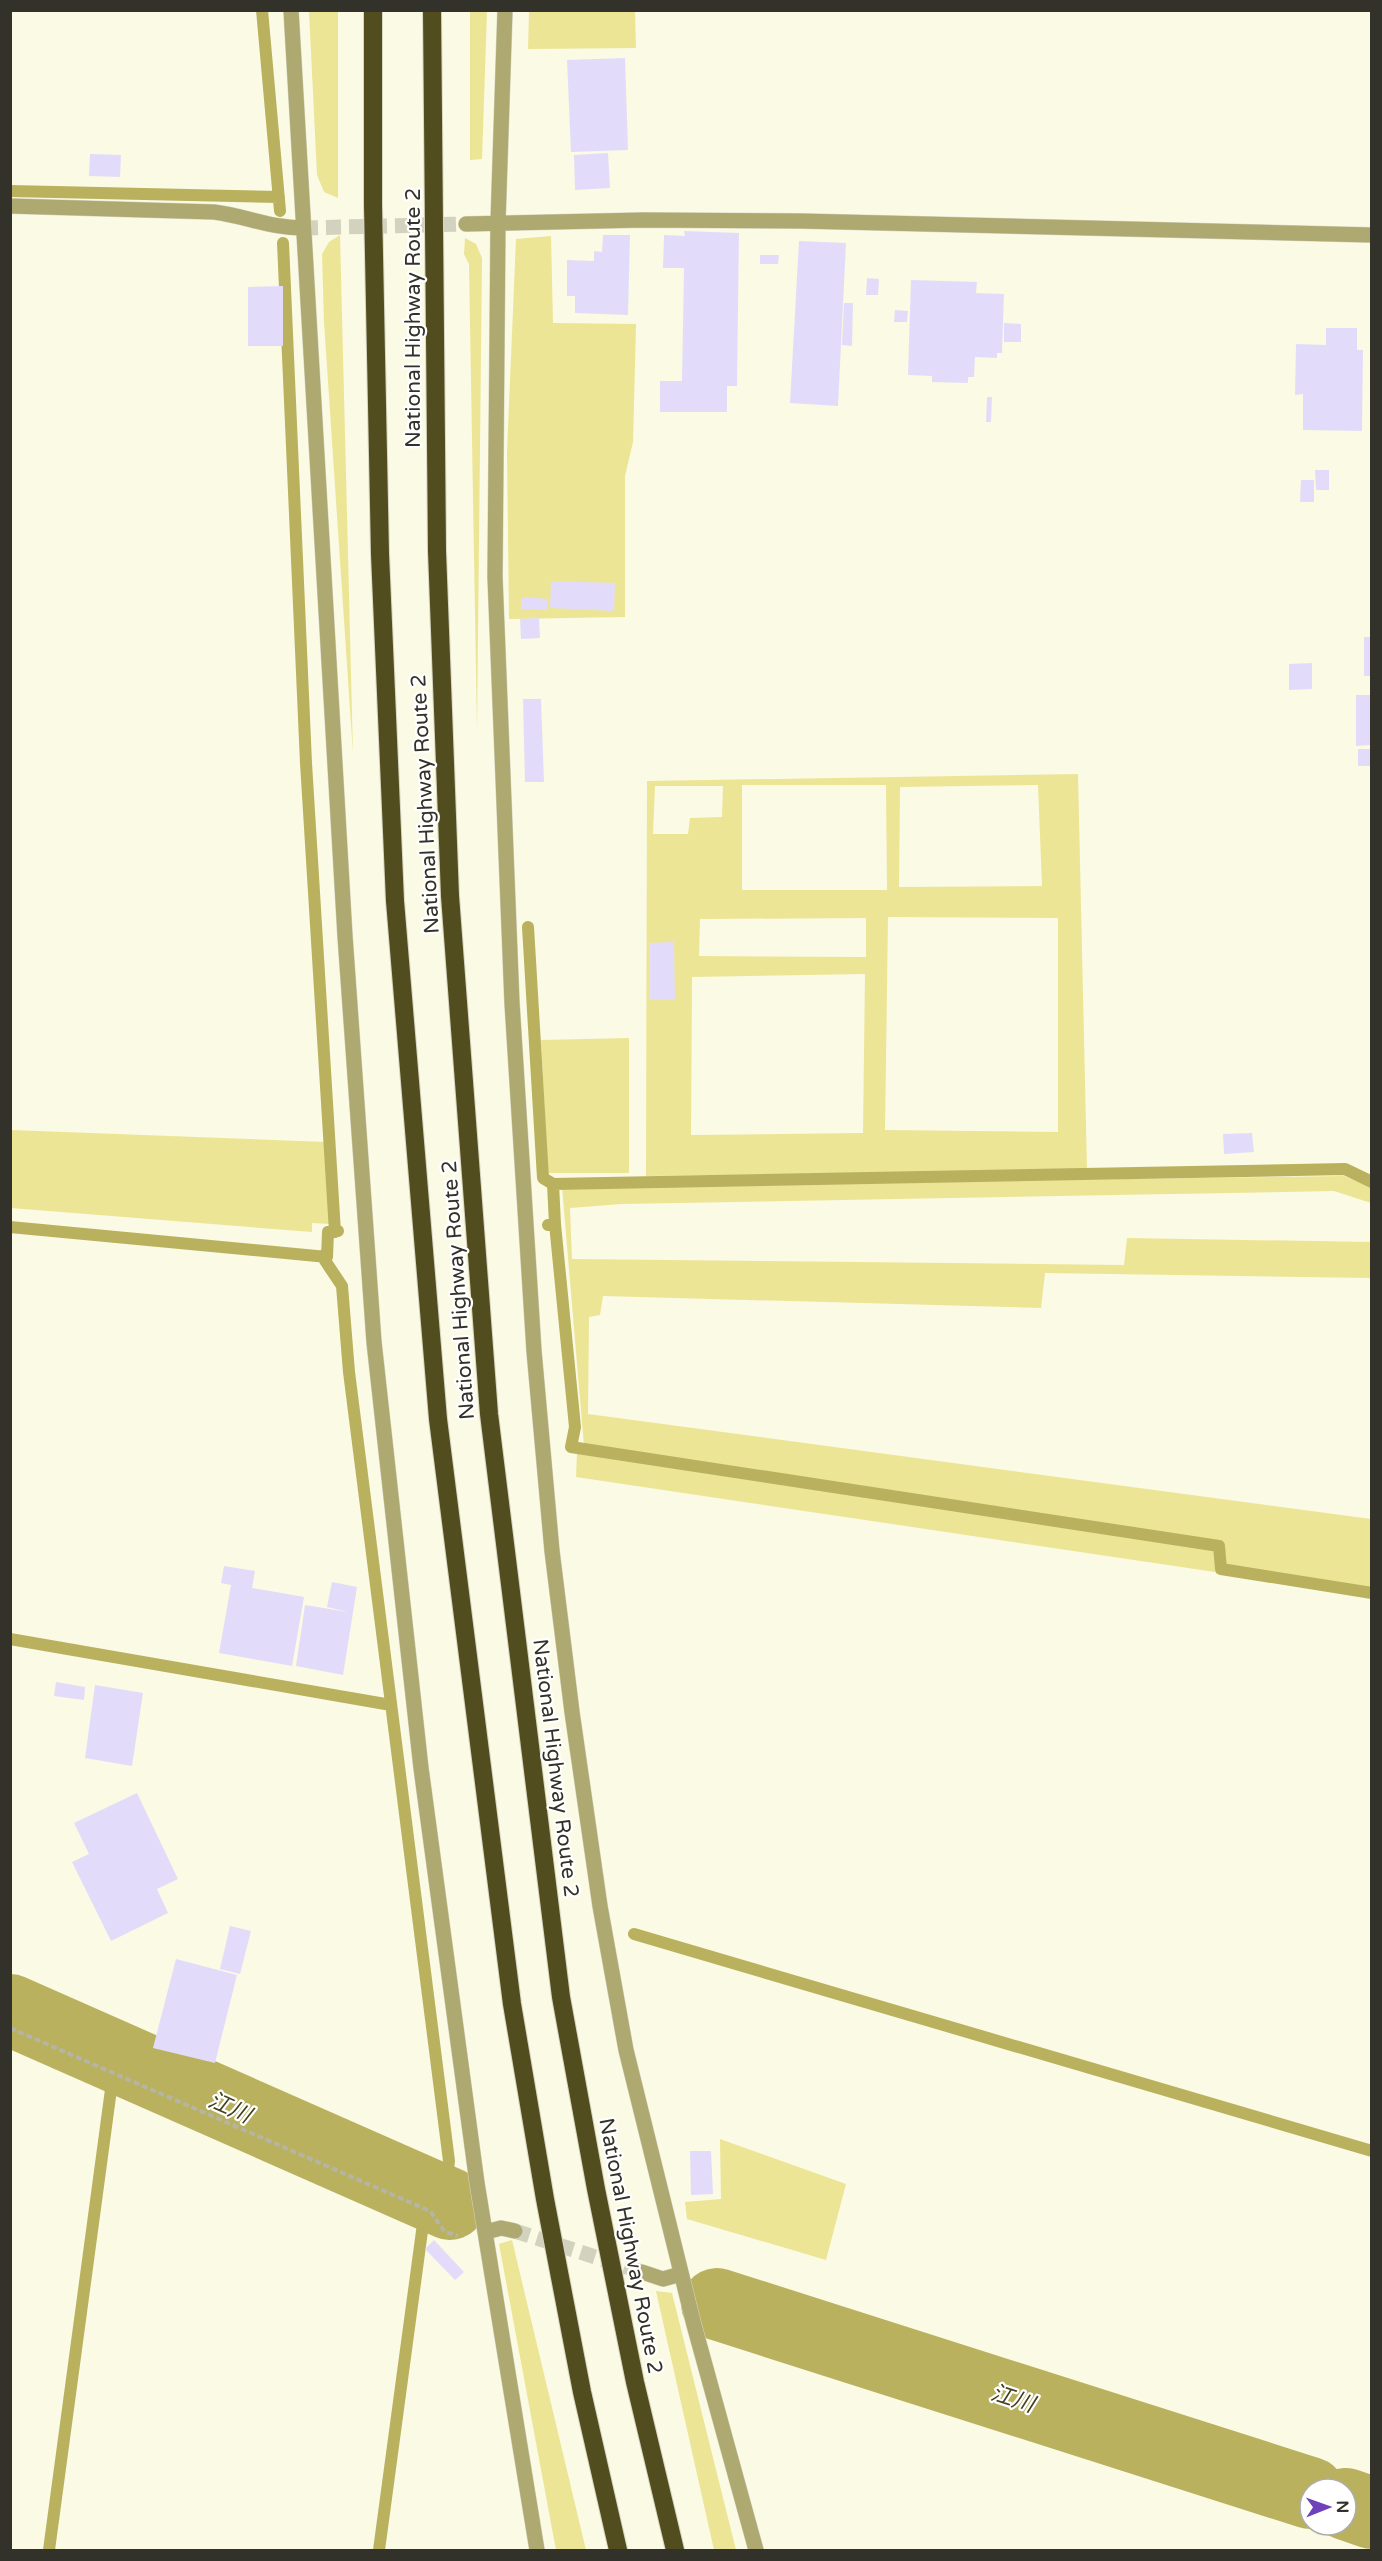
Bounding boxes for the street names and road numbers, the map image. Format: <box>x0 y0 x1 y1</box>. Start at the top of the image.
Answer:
street label: National Highway Route 2 <box>401 188 426 448</box>
street label: National Highway Route 2 <box>406 673 445 935</box>
street label: National Highway Route 2 <box>437 1159 480 1421</box>
street label: National Highway Route 2 <box>527 1637 584 1899</box>
street label: National Highway Route 2 <box>593 2116 668 2376</box>

